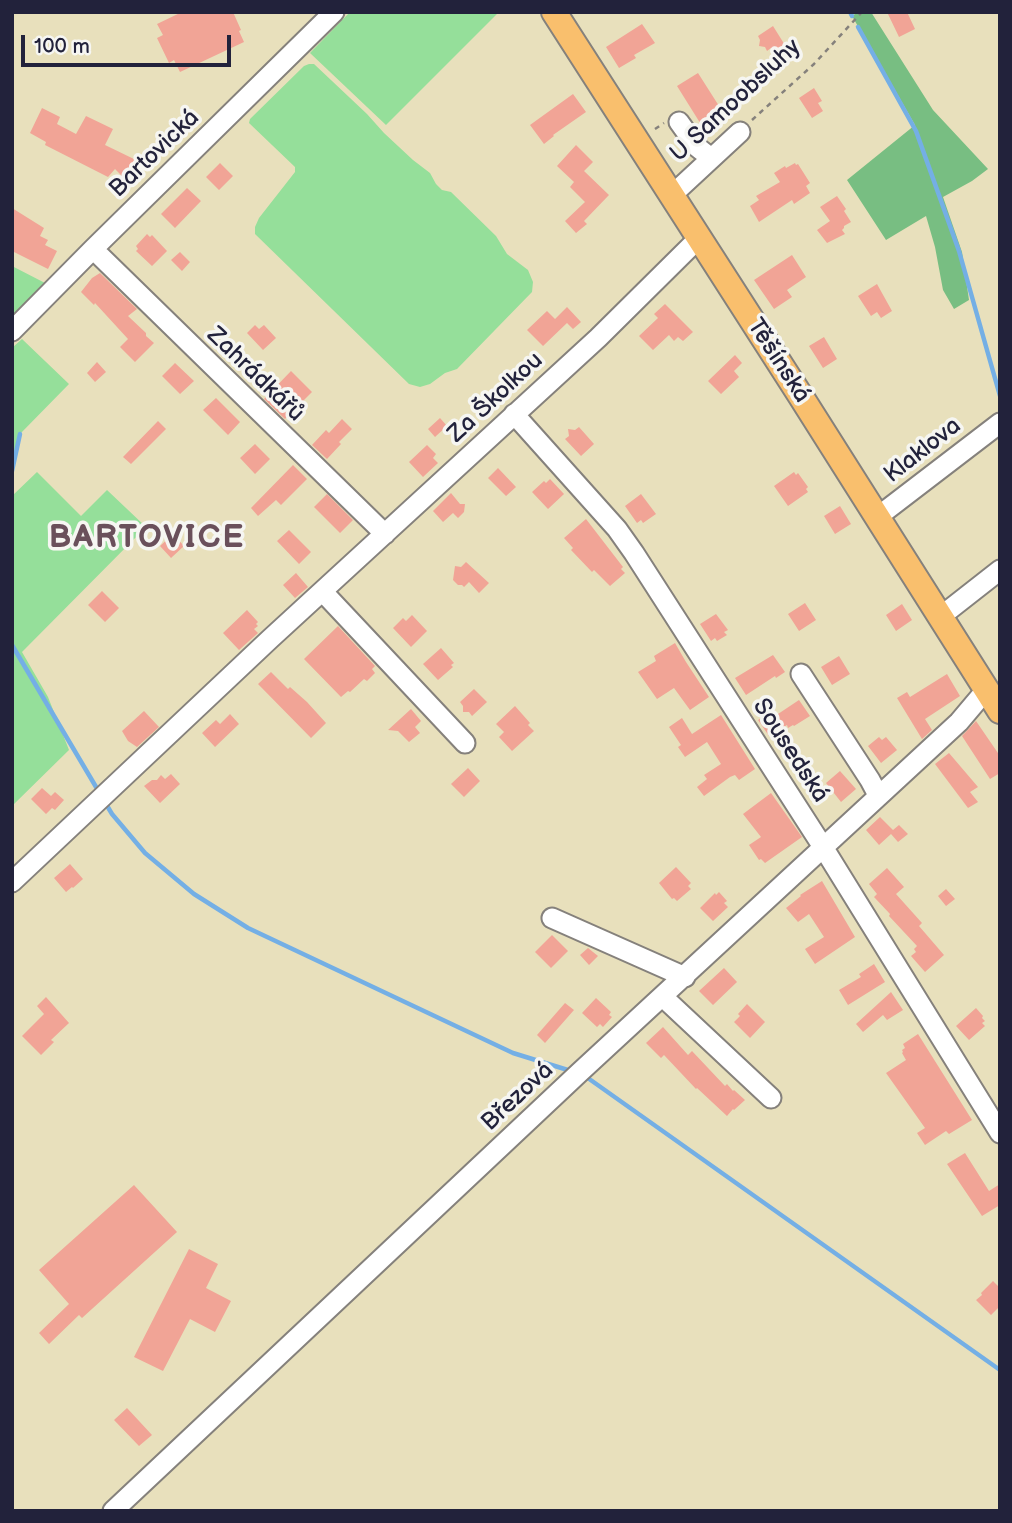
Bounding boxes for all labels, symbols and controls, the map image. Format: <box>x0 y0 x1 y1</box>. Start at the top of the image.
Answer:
scale bar <box>24 21 234 65</box>
street label: U Samoobsluhy <box>665 33 807 169</box>
text: 100 m <box>34 34 90 59</box>
street label: Bartovická <box>104 104 206 204</box>
street label: Těšínská <box>740 314 816 408</box>
street label: Zahrádkářů <box>201 322 309 428</box>
street label: Za Školkou <box>443 347 549 449</box>
street label: Klaklova <box>879 412 967 490</box>
district label: BARTOVICE <box>50 520 244 558</box>
street label: Sousedská <box>746 694 834 808</box>
street label: Březová <box>476 1056 560 1138</box>

